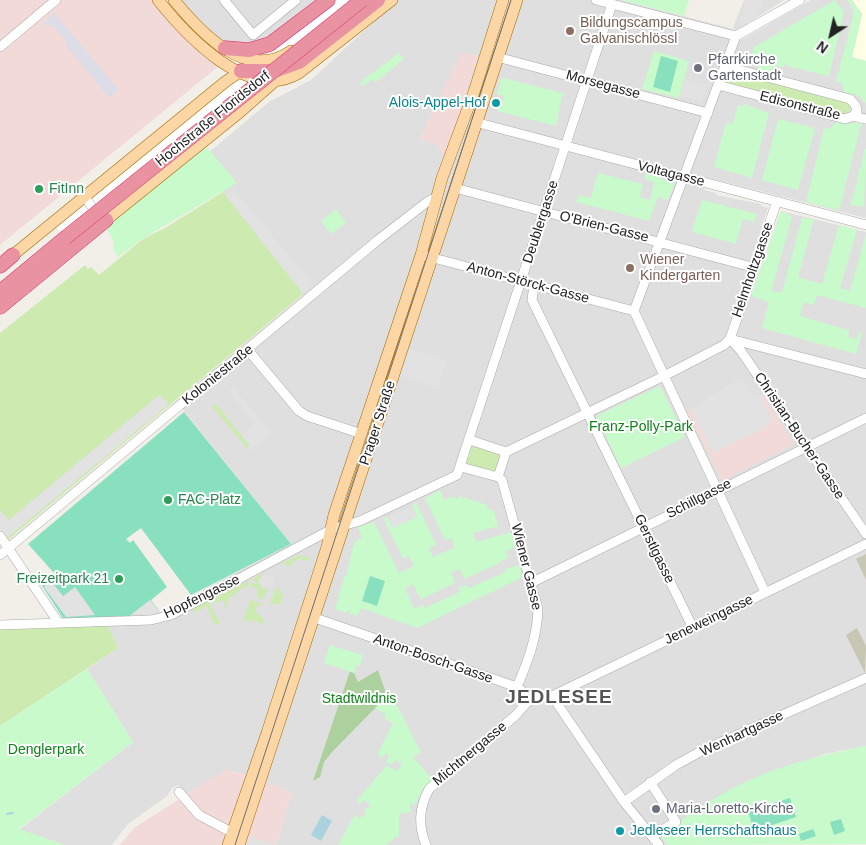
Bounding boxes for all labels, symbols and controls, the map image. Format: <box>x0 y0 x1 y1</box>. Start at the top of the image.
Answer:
north arrow <box>806 10 856 60</box>
place label: Bildungscampus Galvanischlössl <box>580 15 683 48</box>
marker: Bildungscampus Galvanischlössl <box>564 25 576 37</box>
text: N <box>814 38 831 57</box>
place label: Pfarrkirche Gartenstadt <box>708 52 781 84</box>
marker: Pfarrkirche Gartenstadt <box>692 62 704 74</box>
street label: Morsegasse <box>564 67 642 103</box>
street label: Hochstraße Floridsdorf <box>152 68 274 170</box>
street label: Edisonstraße <box>758 88 842 124</box>
place label: Alois-Appel-Hof <box>389 95 486 111</box>
marker: Alois-Appel-Hof <box>490 97 502 109</box>
street label: Voltagasse <box>636 158 706 190</box>
street label: Deublergasse <box>520 178 562 266</box>
place label: FitInn <box>49 181 84 197</box>
marker: FitInn <box>33 183 45 195</box>
street label: O'Brien-Gasse <box>558 208 650 246</box>
street label: Helmholtzgasse <box>729 220 777 320</box>
place label: Wiener Kindergarten <box>640 252 720 284</box>
street label: Anton-Störck-Gasse <box>465 259 591 307</box>
marker: Wiener Kindergarten <box>624 262 636 274</box>
street label: Koloniestraße <box>179 341 257 409</box>
street label: Christian-Bucher-Gasse <box>750 369 848 503</box>
street label: Prager Straße <box>356 379 400 467</box>
park label: Franz-Polly-Park <box>589 419 693 435</box>
street label: Schillgasse <box>664 475 734 523</box>
place label: FAC-Platz <box>178 492 241 508</box>
marker: FAC-Platz <box>162 494 174 506</box>
street label: Gerstlgasse <box>630 512 678 586</box>
street label: Wiener Gasse <box>507 522 545 612</box>
place label: Freizeitpark 21 <box>16 571 109 587</box>
street label: Hopfengasse <box>161 571 243 623</box>
marker: Freizeitpark 21 <box>113 573 125 585</box>
street label: Jeneweingasse <box>662 591 756 649</box>
street label: Anton-Bosch-Gasse <box>371 631 495 687</box>
district label: JEDLESEE <box>504 687 614 709</box>
park label: Stadtwildnis <box>322 691 396 707</box>
street label: Wenhartgasse <box>698 707 786 761</box>
street label: Michtnergasse <box>430 718 510 790</box>
park label: Denglerpark <box>8 742 84 758</box>
place label: Maria-Loretto-Kirche <box>666 801 794 817</box>
marker: Maria-Loretto-Kirche <box>650 803 662 815</box>
place label: Jedleseer Herrschaftshaus <box>630 823 797 839</box>
marker: Jedleseer Herrschaftshaus <box>614 825 626 837</box>

